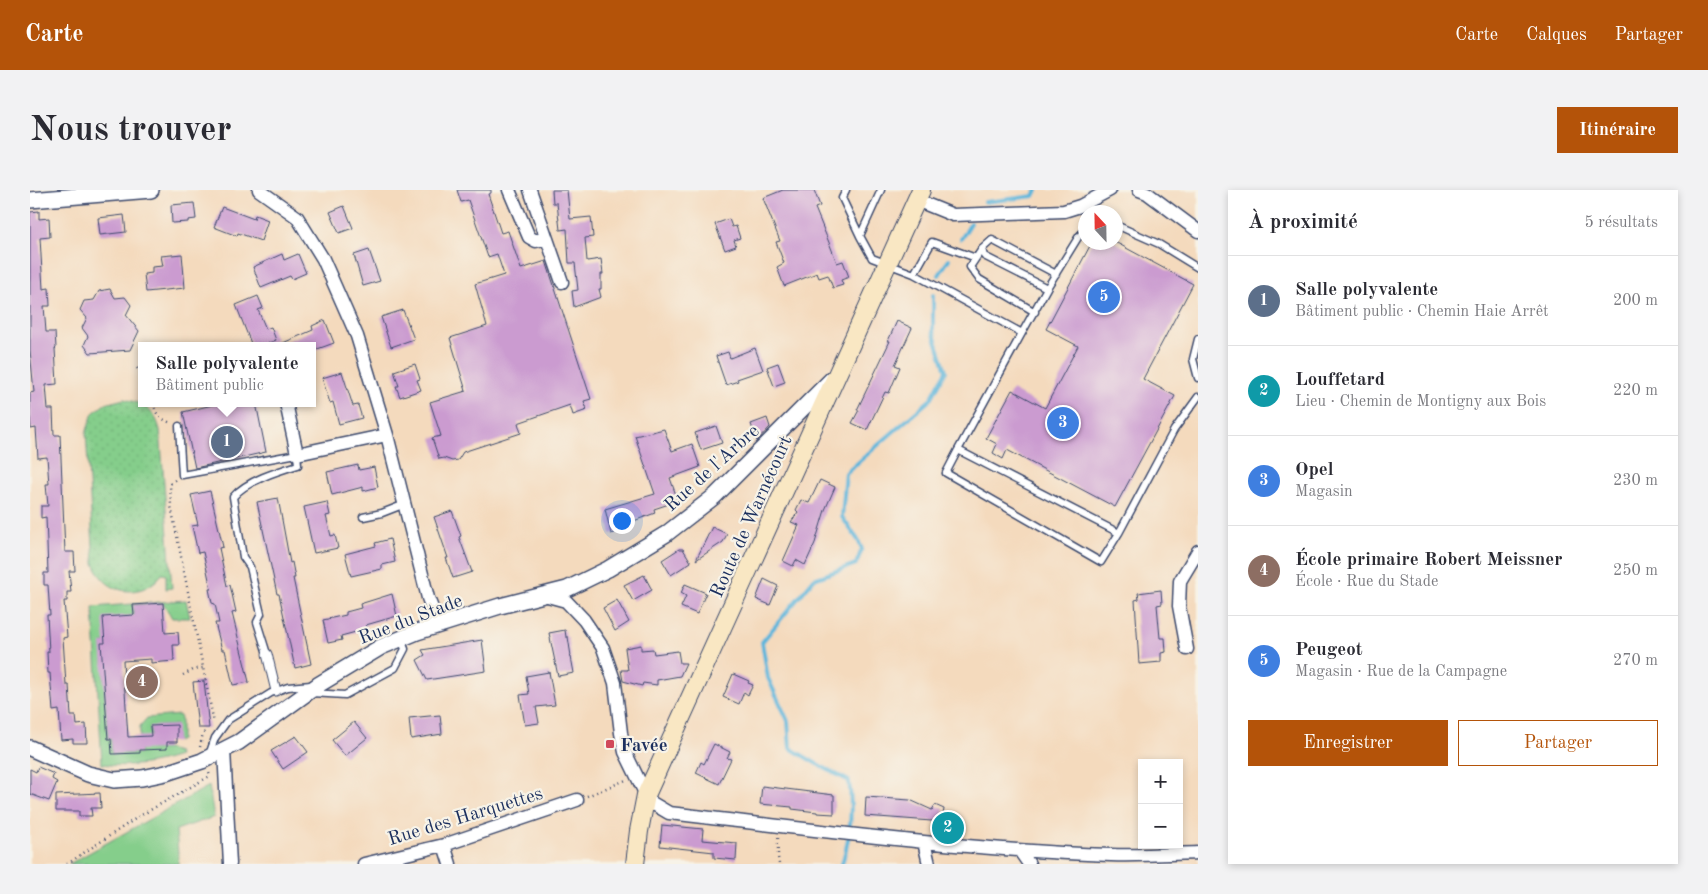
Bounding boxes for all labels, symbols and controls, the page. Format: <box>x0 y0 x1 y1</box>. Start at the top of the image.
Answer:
text: Carte <box>25 23 84 47</box>
text: Carte <box>1455 26 1498 44</box>
text: Calques <box>1526 26 1587 44</box>
text: Partager <box>1615 26 1683 44</box>
button: Itinéraire <box>1557 107 1678 153</box>
text: Nous trouver <box>30 113 232 148</box>
north arrow <box>1078 205 1123 250</box>
text: À proximité <box>1248 212 1358 233</box>
text: 5 résultats <box>1584 215 1658 231</box>
pin: 5 <box>1088 278 1120 316</box>
text: Salle polyvalente <box>1295 281 1438 300</box>
text: 1 <box>1259 293 1269 309</box>
text: 200 m <box>1613 293 1658 309</box>
text: Bâtiment public · Chemin Haie Arrêt <box>1295 304 1549 320</box>
popup <box>138 342 316 407</box>
text: Salle polyvalente <box>155 355 299 374</box>
text: Louffetard <box>1295 371 1385 390</box>
text: Bâtiment public <box>155 378 264 394</box>
text: 2 <box>1259 383 1269 399</box>
text: 220 m <box>1613 383 1658 399</box>
text: Lieu · Chemin de Montigny aux Bois <box>1295 394 1546 410</box>
pin: 3 <box>1047 404 1079 442</box>
street label: Rue de l'Arbre <box>662 422 764 516</box>
pin: 1 <box>211 423 243 461</box>
street label: Route de Warnécourt <box>708 433 797 601</box>
text: Opel <box>1295 461 1334 480</box>
text: 3 <box>1259 473 1269 489</box>
text: 230 m <box>1613 473 1658 489</box>
text: Magasin <box>1295 484 1353 500</box>
your location <box>609 508 635 534</box>
text: École primaire Robert Meissner <box>1295 551 1562 570</box>
text: 4 <box>1259 563 1269 579</box>
text: 250 m <box>1613 563 1658 579</box>
text: École · Rue du Stade <box>1295 574 1438 590</box>
street label: Rue du Stade <box>356 592 465 649</box>
text: Peugeot <box>1295 641 1363 660</box>
text: 5 <box>1259 653 1269 669</box>
text: 270 m <box>1613 653 1658 669</box>
pin: 4 <box>126 663 158 701</box>
text: Magasin · Rue de la Campagne <box>1295 664 1507 680</box>
button: Enregistrer <box>1248 720 1448 766</box>
button: Partager <box>1458 720 1658 766</box>
place label: Favée <box>620 737 668 756</box>
marker: Favée <box>604 738 616 750</box>
map controls <box>1138 759 1183 849</box>
button: + <box>1138 759 1183 804</box>
street label: Rue des Harquettes <box>386 785 545 850</box>
button: − <box>1138 804 1183 849</box>
pin: 2 <box>932 809 964 847</box>

